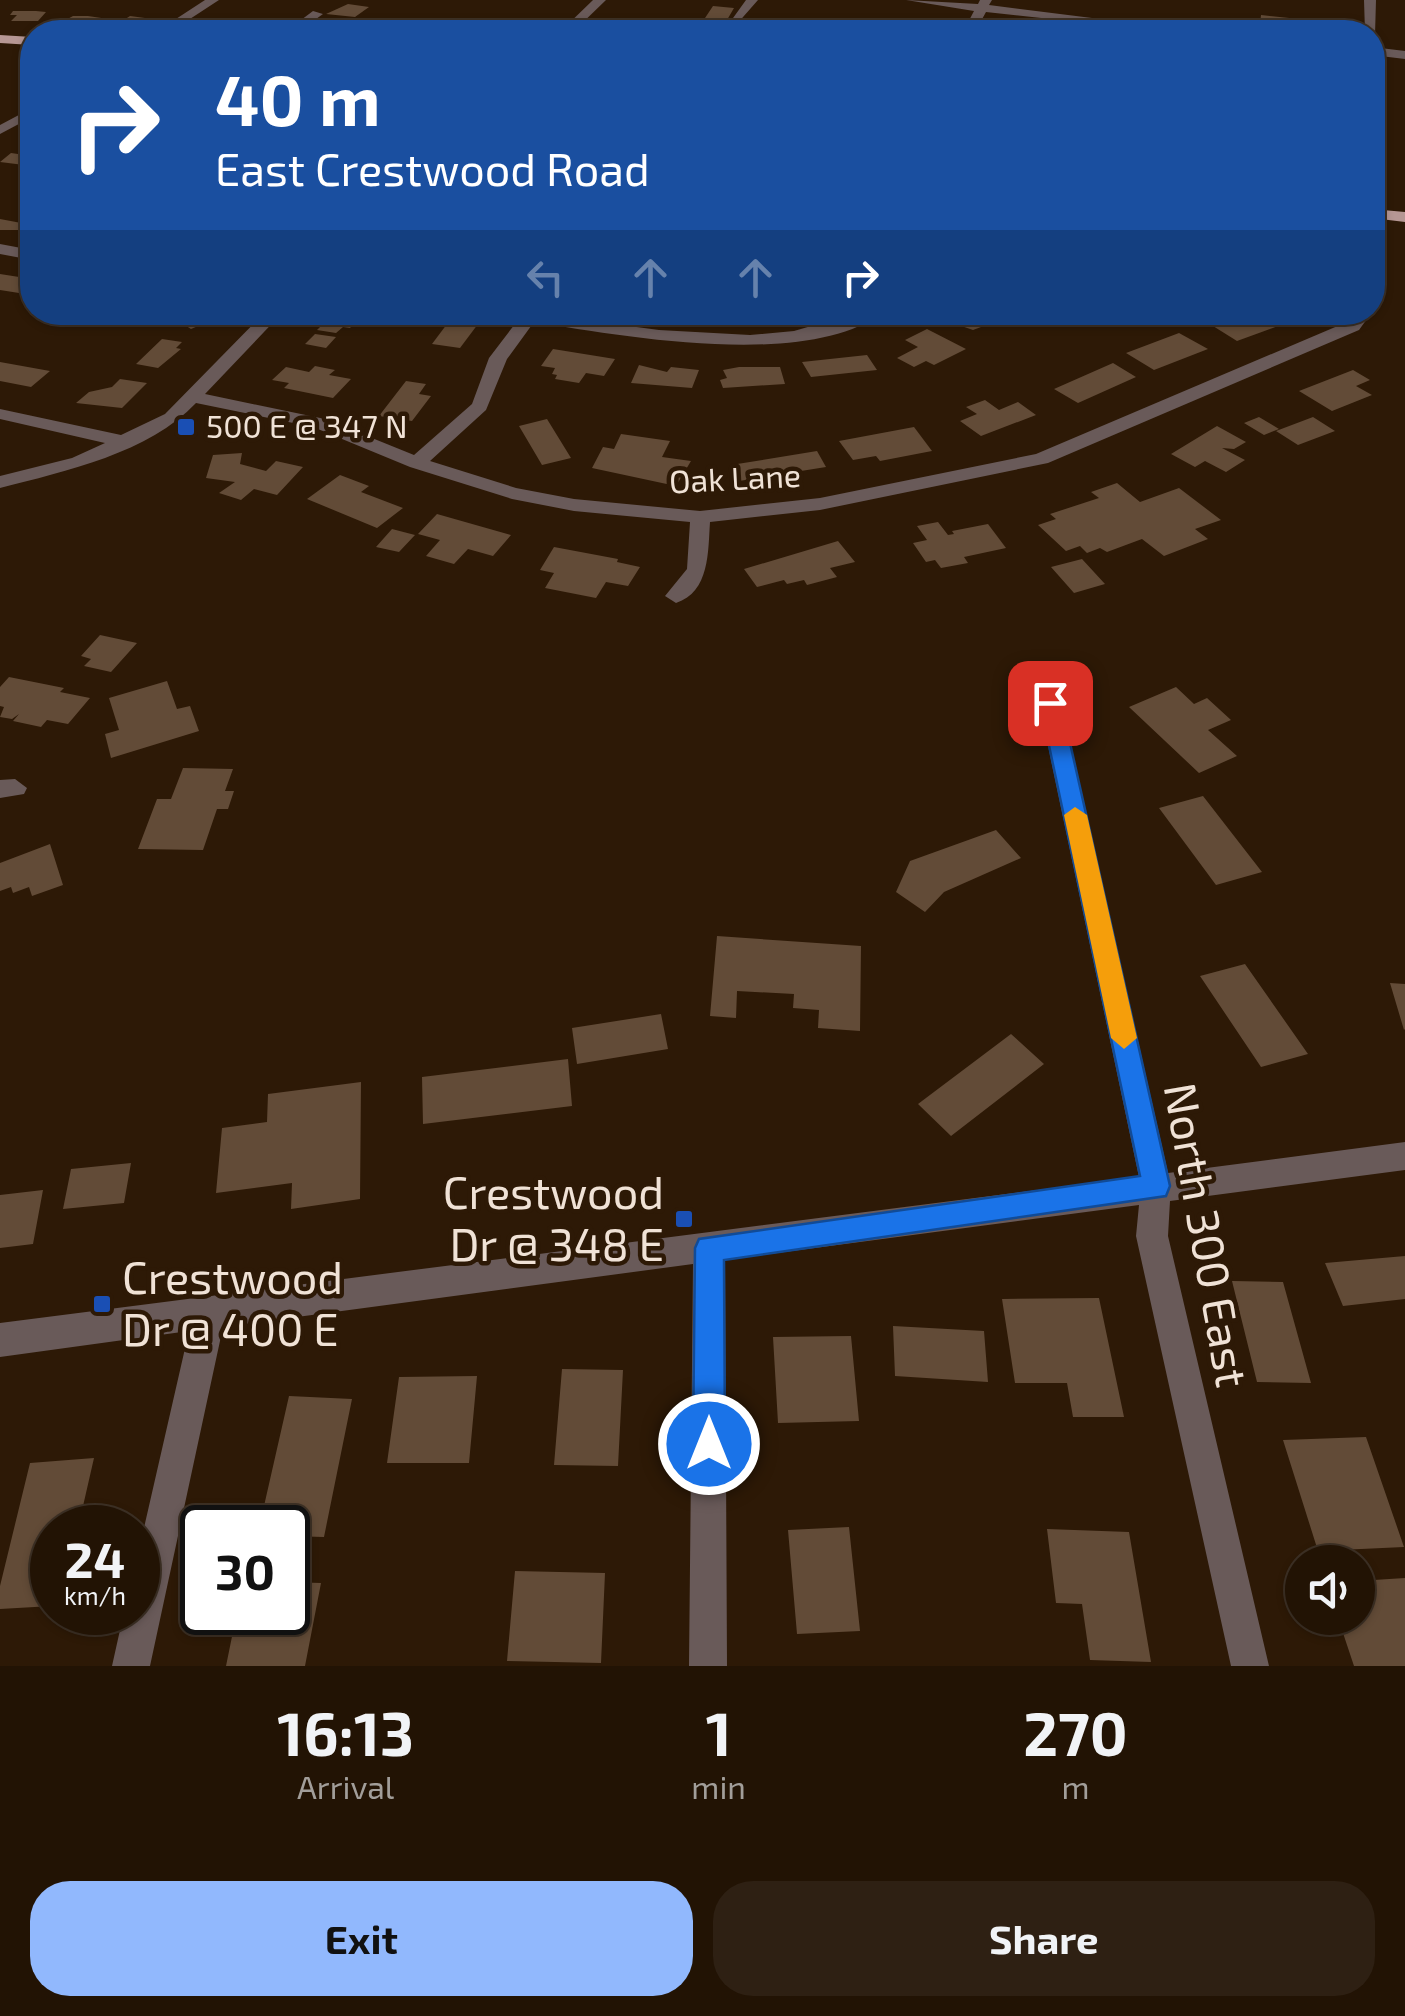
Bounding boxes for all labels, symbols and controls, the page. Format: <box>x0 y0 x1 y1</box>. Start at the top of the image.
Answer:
text: 40 m <box>215 56 381 140</box>
icon: right <box>50 60 180 190</box>
text: East Crestwood Road <box>215 141 650 195</box>
icon: left <box>518 250 573 305</box>
icon: ahead <box>623 250 678 305</box>
icon: ahead <box>728 250 783 305</box>
icon: right <box>833 250 888 305</box>
place label: 500 E @ 347 N <box>206 406 408 444</box>
marker: 500 E @ 347 N <box>175 416 197 438</box>
street label: Oak Lane <box>668 455 802 499</box>
pin <box>1008 661 1093 746</box>
icon: arrive <box>1023 676 1078 731</box>
street label: North 300 East <box>1155 1078 1261 1391</box>
place label: Crestwood Dr @ 348 E <box>443 1164 664 1270</box>
marker: Crestwood Dr @ 348 E <box>673 1208 695 1230</box>
place label: Crestwood Dr @ 400 E <box>122 1249 343 1355</box>
marker: Crestwood Dr @ 400 E <box>91 1293 113 1315</box>
position arrow <box>657 1392 761 1496</box>
speed limit sign: 30 <box>180 1505 310 1635</box>
text: 24 <box>65 1528 125 1588</box>
map controls <box>1285 1545 1375 1635</box>
button: sound <box>1285 1545 1375 1635</box>
text: km/h <box>64 1580 126 1610</box>
text: 16:13 <box>277 1696 414 1768</box>
text: 1 <box>706 1696 732 1768</box>
text: 270 <box>1023 1696 1128 1768</box>
text: Arrival <box>297 1767 394 1805</box>
text: min <box>691 1767 746 1805</box>
text: m <box>1061 1767 1089 1805</box>
button: Exit <box>30 1881 693 1996</box>
button: Share <box>713 1881 1375 1996</box>

